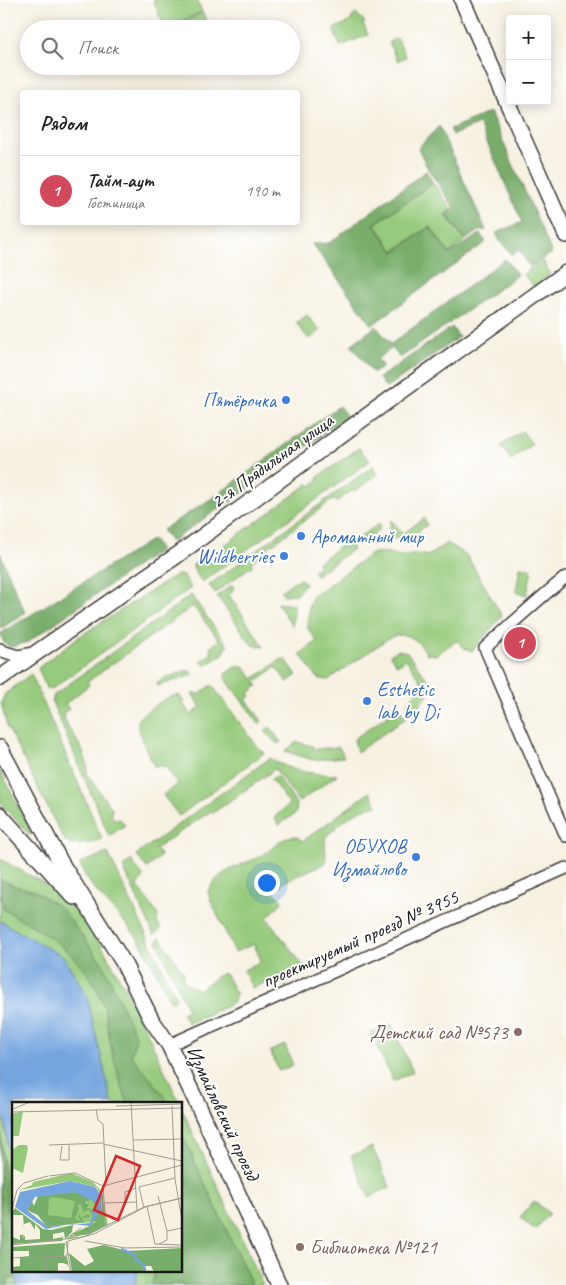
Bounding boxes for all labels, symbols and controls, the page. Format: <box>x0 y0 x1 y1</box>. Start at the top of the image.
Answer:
map controls <box>506 15 551 105</box>
button: + <box>506 15 551 60</box>
search box <box>20 20 300 75</box>
icon: search <box>38 34 66 62</box>
text: Поиск <box>78 36 118 60</box>
button: − <box>506 60 551 105</box>
text: Рядом <box>40 110 87 136</box>
text: Тайм-аут <box>87 169 153 193</box>
text: 1 <box>52 181 60 201</box>
text: 190 m <box>246 181 280 201</box>
text: Гостиница <box>87 193 144 213</box>
place label: Пятёрочка <box>203 388 278 413</box>
marker: Пятёрочка <box>280 394 292 406</box>
street label: 2-я Прядильная улица <box>206 407 340 514</box>
place label: Ароматный мир <box>311 524 425 549</box>
marker: Ароматный мир <box>295 530 307 542</box>
place label: Wildberries <box>197 544 276 569</box>
marker: Wildberries <box>278 550 290 562</box>
pin: 1 <box>504 624 536 662</box>
place label: Esthetic lab by Di <box>377 677 441 725</box>
marker: Esthetic lab by Di <box>361 695 373 707</box>
place label: ОБУХОВ Измайлово <box>332 834 408 883</box>
marker: ОБУХОВ Измайлово <box>410 851 422 863</box>
your location <box>254 870 280 896</box>
street label: проектируемый проезд № 3955 <box>258 884 463 994</box>
place label: Детский сад №573 <box>370 1020 510 1045</box>
marker: Детский сад №573 <box>512 1026 524 1038</box>
street label: Измайловский проезд <box>180 1042 266 1186</box>
inset map <box>12 1102 182 1272</box>
place label: Библиотека №121 <box>310 1235 438 1260</box>
marker: Библиотека №121 <box>294 1241 306 1253</box>

